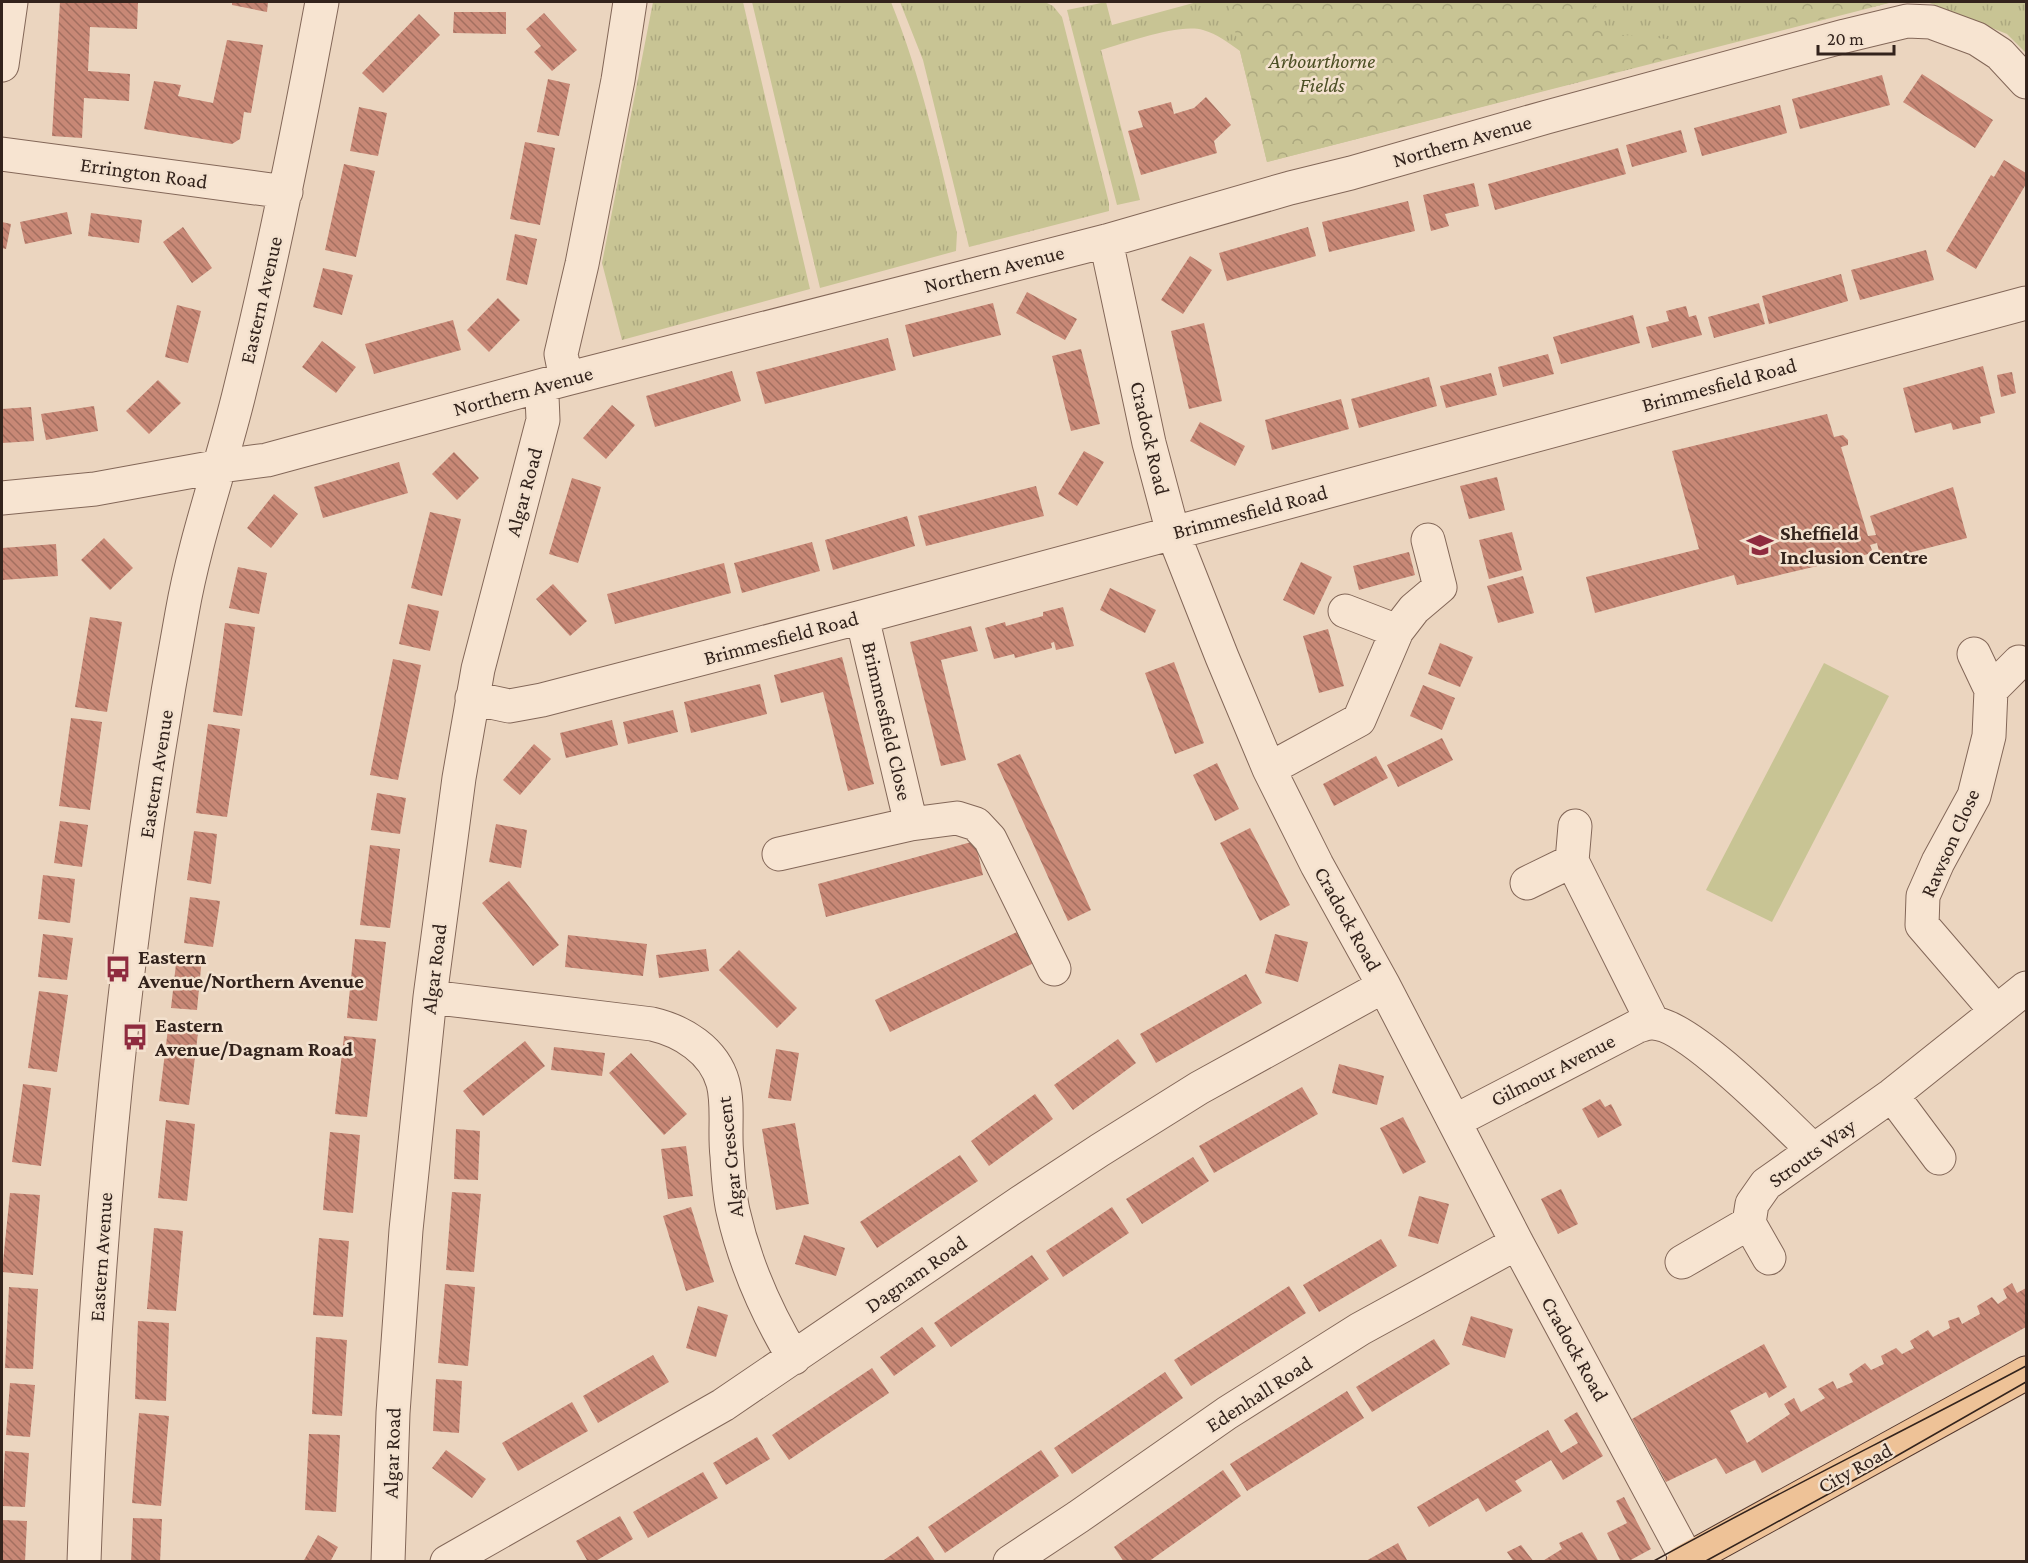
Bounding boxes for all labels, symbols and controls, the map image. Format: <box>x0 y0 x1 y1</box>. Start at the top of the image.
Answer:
scale bar <box>1818 18 1894 56</box>
text: 20 m <box>1827 29 1864 49</box>
park label: Arbourthorne Fields <box>1268 49 1375 97</box>
street label: Northern Avenue <box>1390 110 1534 172</box>
street label: Errington Road <box>79 152 209 194</box>
street label: Eastern Avenue <box>235 234 287 366</box>
street label: Northern Avenue <box>921 240 1067 298</box>
street label: Brimmesfield Road <box>1639 353 1799 417</box>
street label: Northern Avenue <box>451 361 595 421</box>
street label: Cradock Road <box>1125 379 1175 497</box>
street label: Algar Road <box>501 445 547 539</box>
street label: Brimmesfield Road <box>1170 480 1330 544</box>
place label: Sheffield Inclusion Centre <box>1780 521 1928 569</box>
school or university icon: Sheffield Inclusion Centre <box>1745 530 1775 560</box>
street label: Brimmesfield Road <box>701 606 861 670</box>
street label: Brimmesfield Close <box>857 639 917 803</box>
street label: Eastern Avenue <box>134 708 178 840</box>
street label: Rawson Close <box>1915 785 1985 901</box>
street label: Cradock Road <box>1309 863 1387 975</box>
street label: Algar Road <box>417 922 451 1016</box>
place label: Eastern Avenue/Northern Avenue <box>137 945 364 993</box>
bus stop icon: Eastern Avenue/Northern Avenue <box>103 954 133 984</box>
place label: Eastern Avenue/Dagnam Road <box>154 1013 353 1061</box>
bus stop icon: Eastern Avenue/Dagnam Road <box>120 1022 150 1052</box>
street label: Gilmour Avenue <box>1487 1028 1619 1112</box>
street label: Algar Crescent <box>712 1094 748 1219</box>
street label: Strouts Way <box>1764 1113 1861 1193</box>
street label: Eastern Avenue <box>84 1191 118 1323</box>
street label: Dagnam Road <box>861 1230 971 1318</box>
street label: Cradock Road <box>1536 1293 1614 1405</box>
street label: Edenhall Road <box>1202 1351 1316 1437</box>
street label: Algar Road <box>378 1407 406 1499</box>
street label: City Road <box>1814 1438 1896 1498</box>

